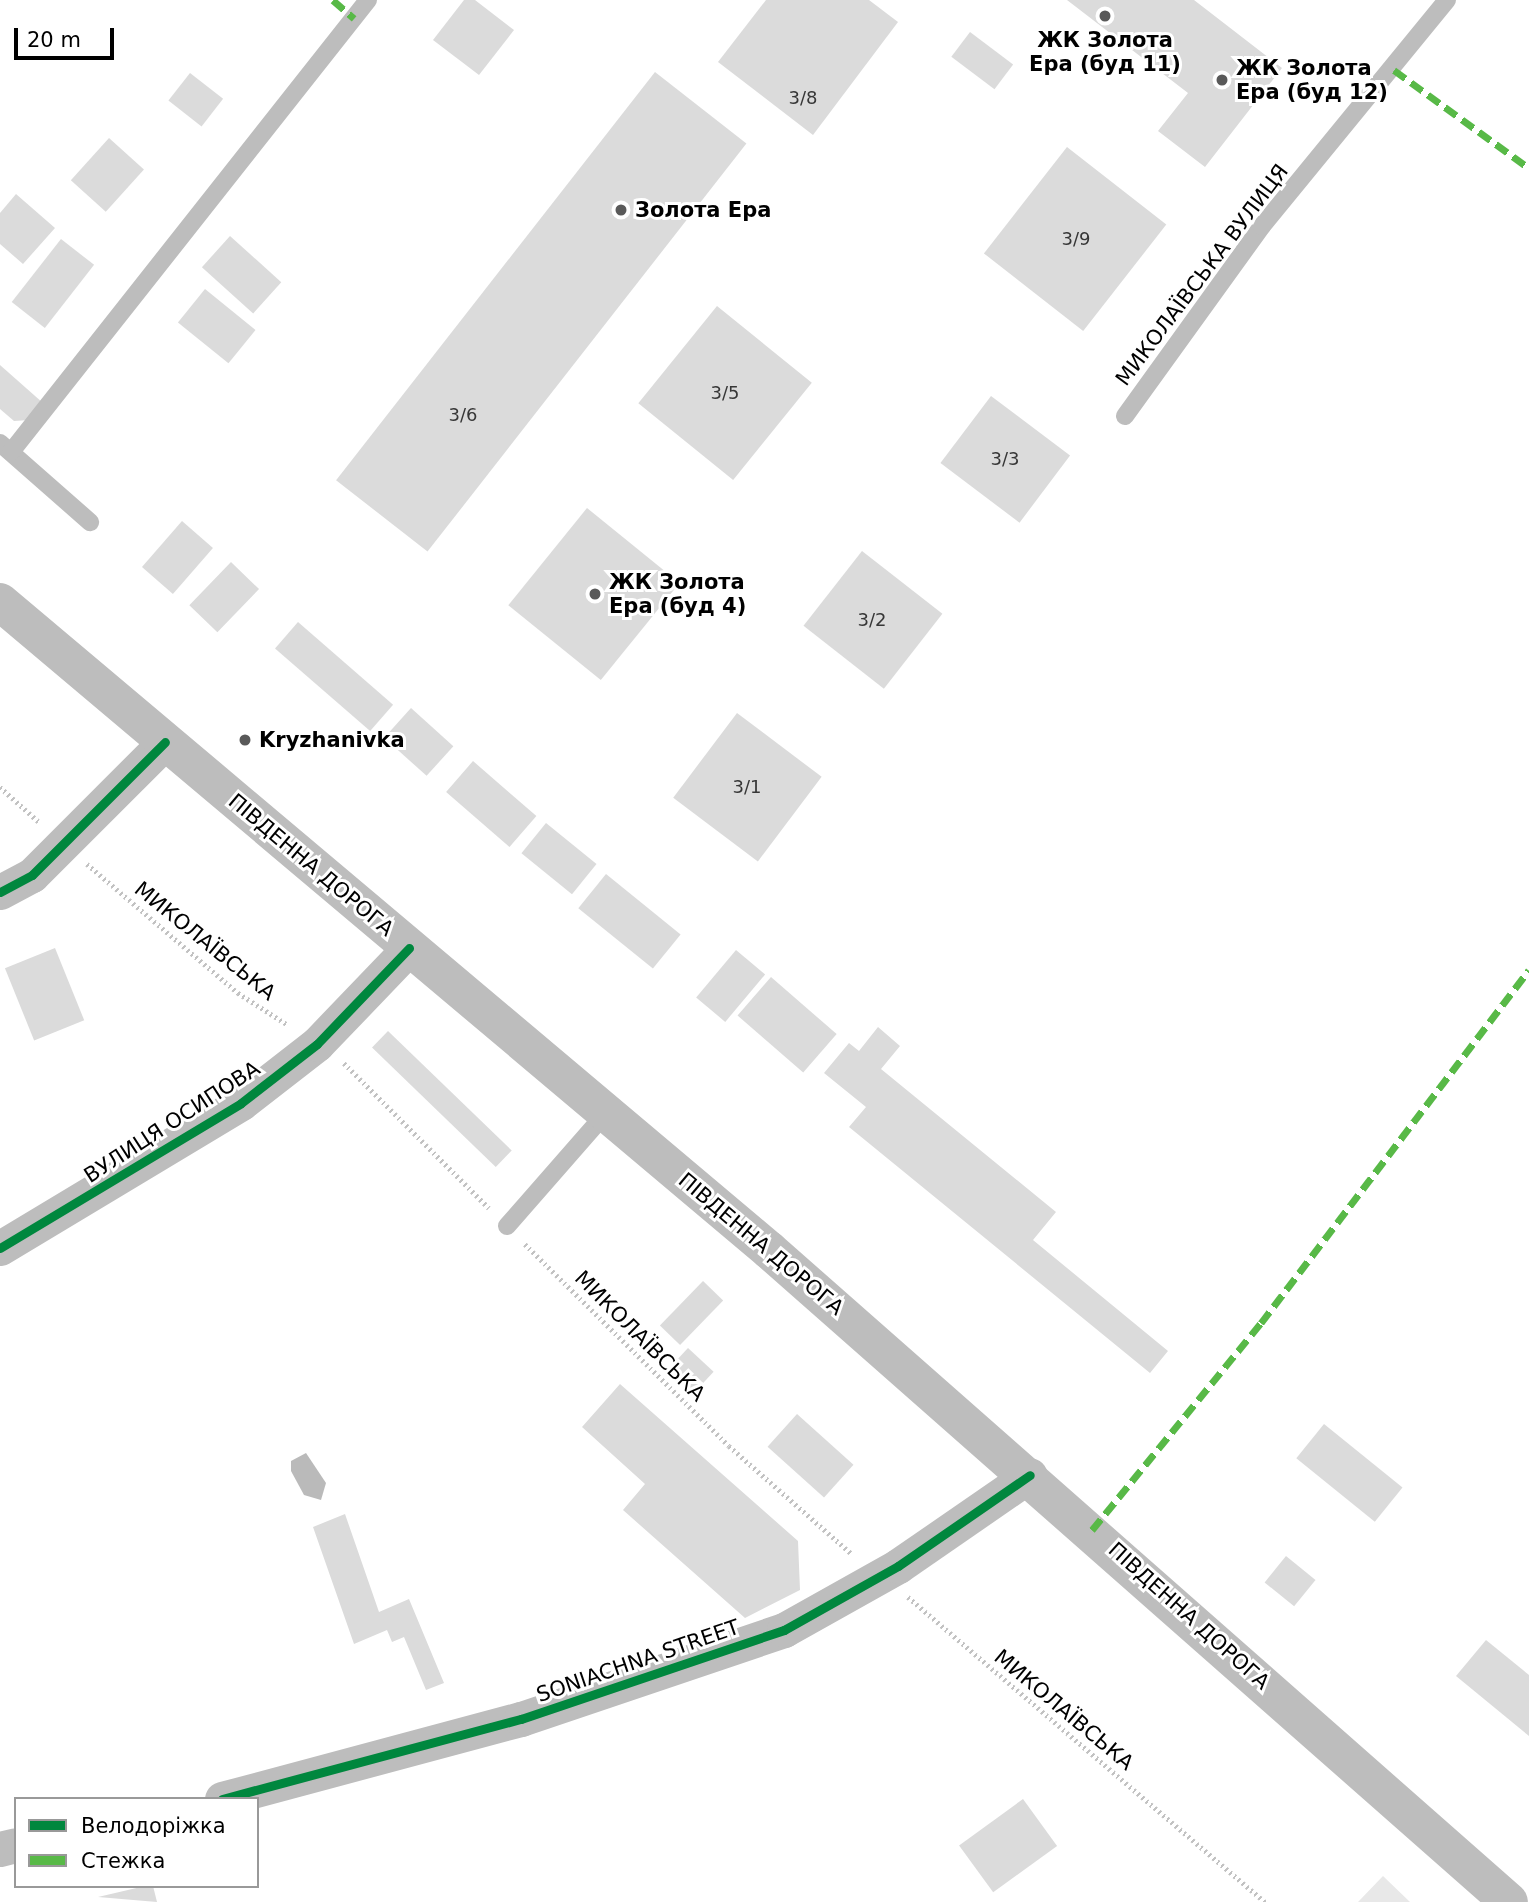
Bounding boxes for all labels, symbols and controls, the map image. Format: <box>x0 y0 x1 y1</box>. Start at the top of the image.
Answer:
marker: ЖК Золота Ера (буд 11) <box>1097 8 1113 24</box>
scale bar <box>18 14 117 58</box>
place label: ЖК Золота Ера (буд 11) <box>1029 27 1181 77</box>
text: 20 m <box>27 28 81 52</box>
place label: ЖК Золота Ера (буд 12) <box>1236 55 1388 105</box>
marker: ЖК Золота Ера (буд 12) <box>1214 72 1230 88</box>
house number: 3/8 <box>789 87 817 109</box>
street label: МИКОЛАЇВСЬКА ВУЛИЦЯ <box>1110 159 1294 391</box>
place label: Золота Ера <box>635 197 771 223</box>
marker: Золота Ера <box>613 202 629 218</box>
house number: 3/9 <box>1062 228 1090 250</box>
house number: 3/5 <box>711 382 739 404</box>
house number: 3/6 <box>449 404 477 426</box>
house number: 3/3 <box>991 448 1019 470</box>
place label: ЖК Золота Ера (буд 4) <box>609 569 746 619</box>
marker: ЖК Золота Ера (буд 4) <box>587 586 603 602</box>
house number: 3/2 <box>858 609 886 631</box>
place label: Kryzhanivka <box>259 727 405 753</box>
marker: Kryzhanivka <box>237 732 253 748</box>
house number: 3/1 <box>733 776 761 798</box>
street label: ПІВДЕННА ДОРОГА <box>223 789 399 941</box>
street label: МИКОЛАЇВСЬКА <box>129 876 281 1006</box>
street label: ВУЛИЦЯ ОСИПОВА <box>79 1056 265 1188</box>
street label: ПІВДЕННА ДОРОГА <box>673 1168 849 1320</box>
street label: МИКОЛАЇВСЬКА <box>569 1265 711 1407</box>
street label: ПІВДЕННА ДОРОГА <box>1103 1537 1275 1695</box>
street label: SONIACHNA STREET <box>533 1614 743 1708</box>
street label: МИКОЛАЇВСЬКА <box>989 1644 1139 1776</box>
legend <box>14 1797 259 1888</box>
text: Велодоріжка <box>81 1814 226 1838</box>
text: Стежка <box>81 1849 165 1873</box>

